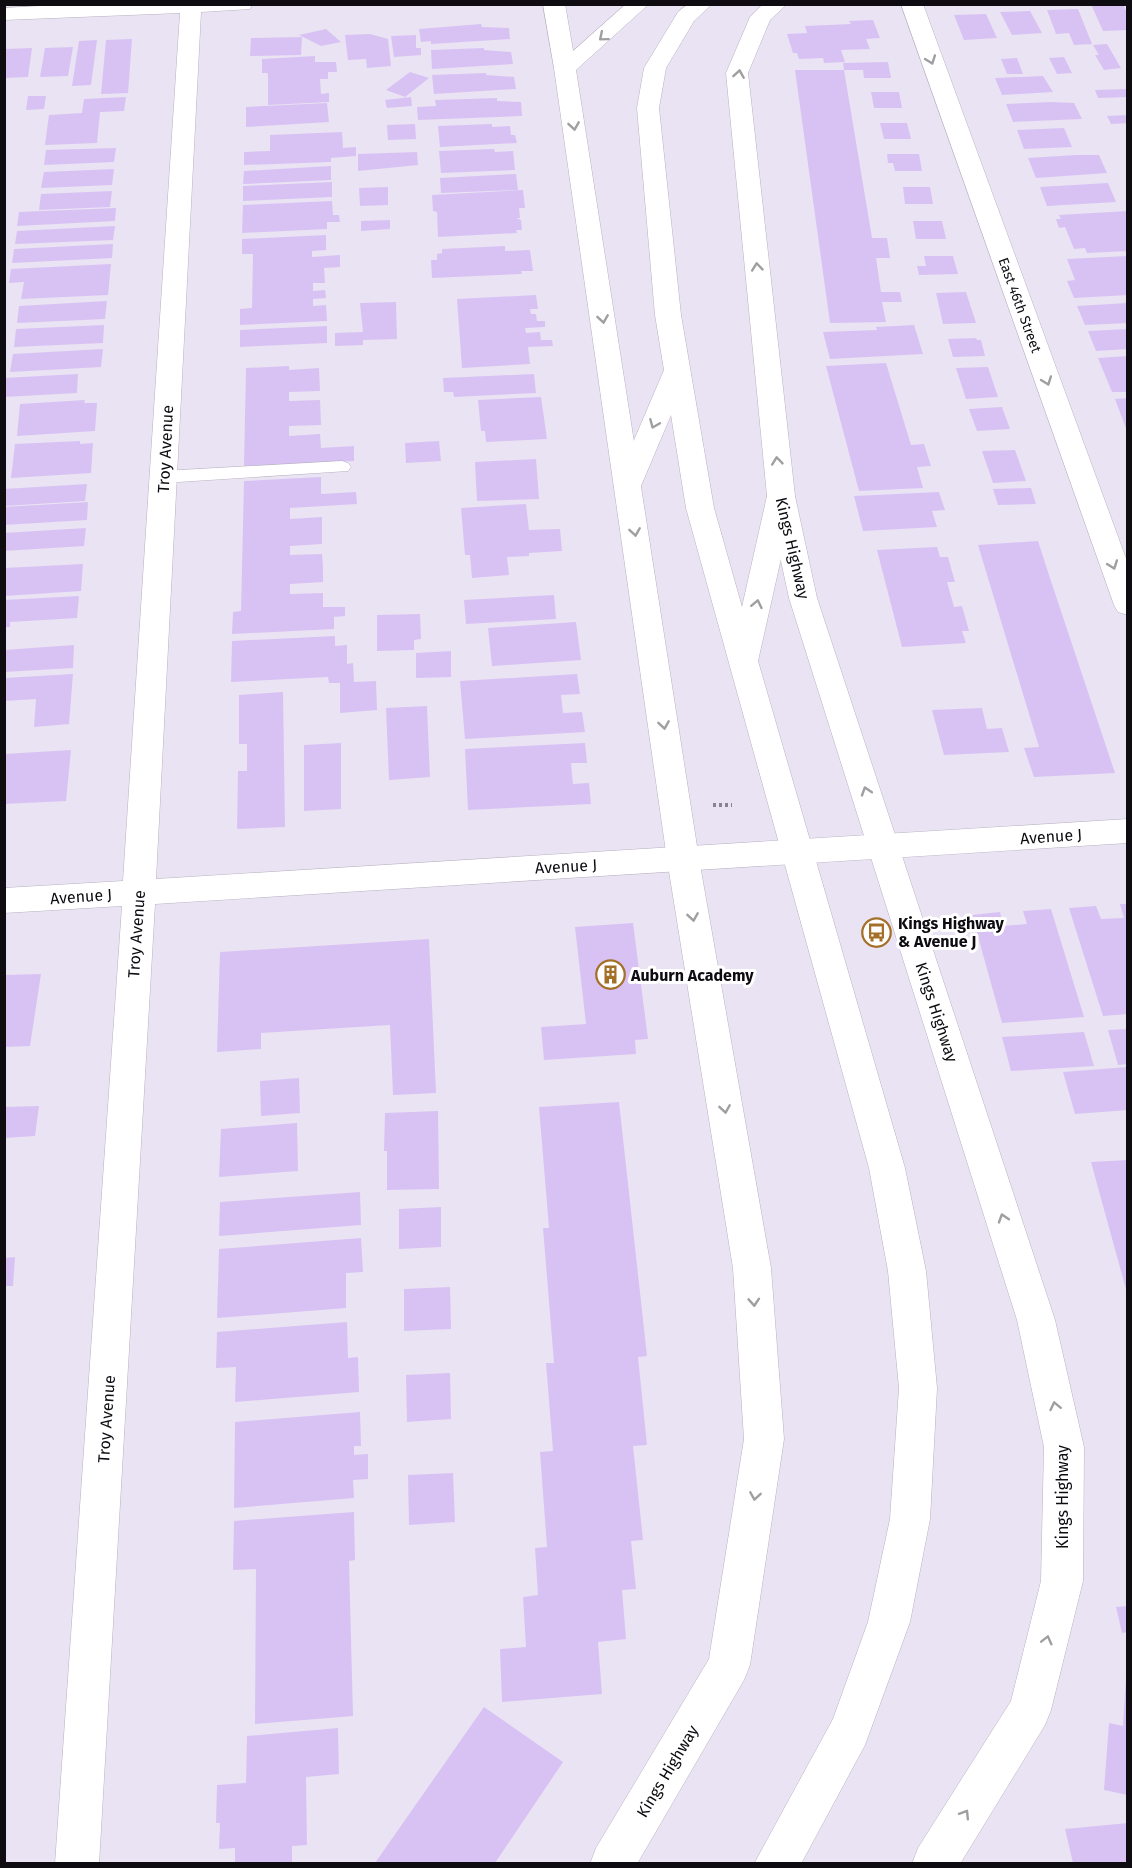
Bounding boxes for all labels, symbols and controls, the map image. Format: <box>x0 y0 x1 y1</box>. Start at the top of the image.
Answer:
one-way arrow <box>599 30 610 41</box>
one-way arrow <box>924 54 937 64</box>
one-way arrow <box>733 69 745 79</box>
one-way arrow <box>567 121 579 130</box>
street label: East 46th Street <box>994 255 1045 356</box>
one-way arrow <box>751 263 764 272</box>
one-way arrow <box>596 314 608 323</box>
one-way arrow <box>1040 375 1052 386</box>
street label: Troy Avenue <box>154 405 177 493</box>
one-way arrow <box>649 418 661 429</box>
one-way arrow <box>771 457 784 466</box>
street label: Kings Highway <box>772 495 813 601</box>
one-way arrow <box>628 528 640 537</box>
one-way arrow <box>1105 559 1118 570</box>
one-way arrow <box>750 599 763 609</box>
one-way arrow <box>657 720 669 730</box>
one-way arrow <box>861 786 873 797</box>
street label: Avenue J <box>1019 825 1083 848</box>
street label: Avenue J <box>534 855 598 878</box>
street label: Avenue J <box>49 885 113 908</box>
street label: Troy Avenue <box>124 889 149 979</box>
one-way arrow <box>687 912 699 921</box>
place label: Kings Highway & Avenue J <box>898 914 1005 951</box>
bus stop icon: Kings Highway & Avenue J <box>861 916 893 948</box>
building icon: Auburn Academy <box>594 959 626 991</box>
street label: Kings Highway <box>911 960 962 1065</box>
place label: Auburn Academy <box>630 966 754 985</box>
one-way arrow <box>719 1104 731 1114</box>
one-way arrow <box>998 1213 1011 1224</box>
one-way arrow <box>747 1297 760 1306</box>
street label: Troy Avenue <box>94 1374 119 1464</box>
one-way arrow <box>1049 1401 1062 1411</box>
street label: Kings Highway <box>1053 1445 1072 1549</box>
one-way arrow <box>750 1491 762 1500</box>
one-way arrow <box>1040 1635 1053 1645</box>
street label: Kings Highway <box>633 1722 702 1821</box>
one-way arrow <box>957 1810 969 1820</box>

